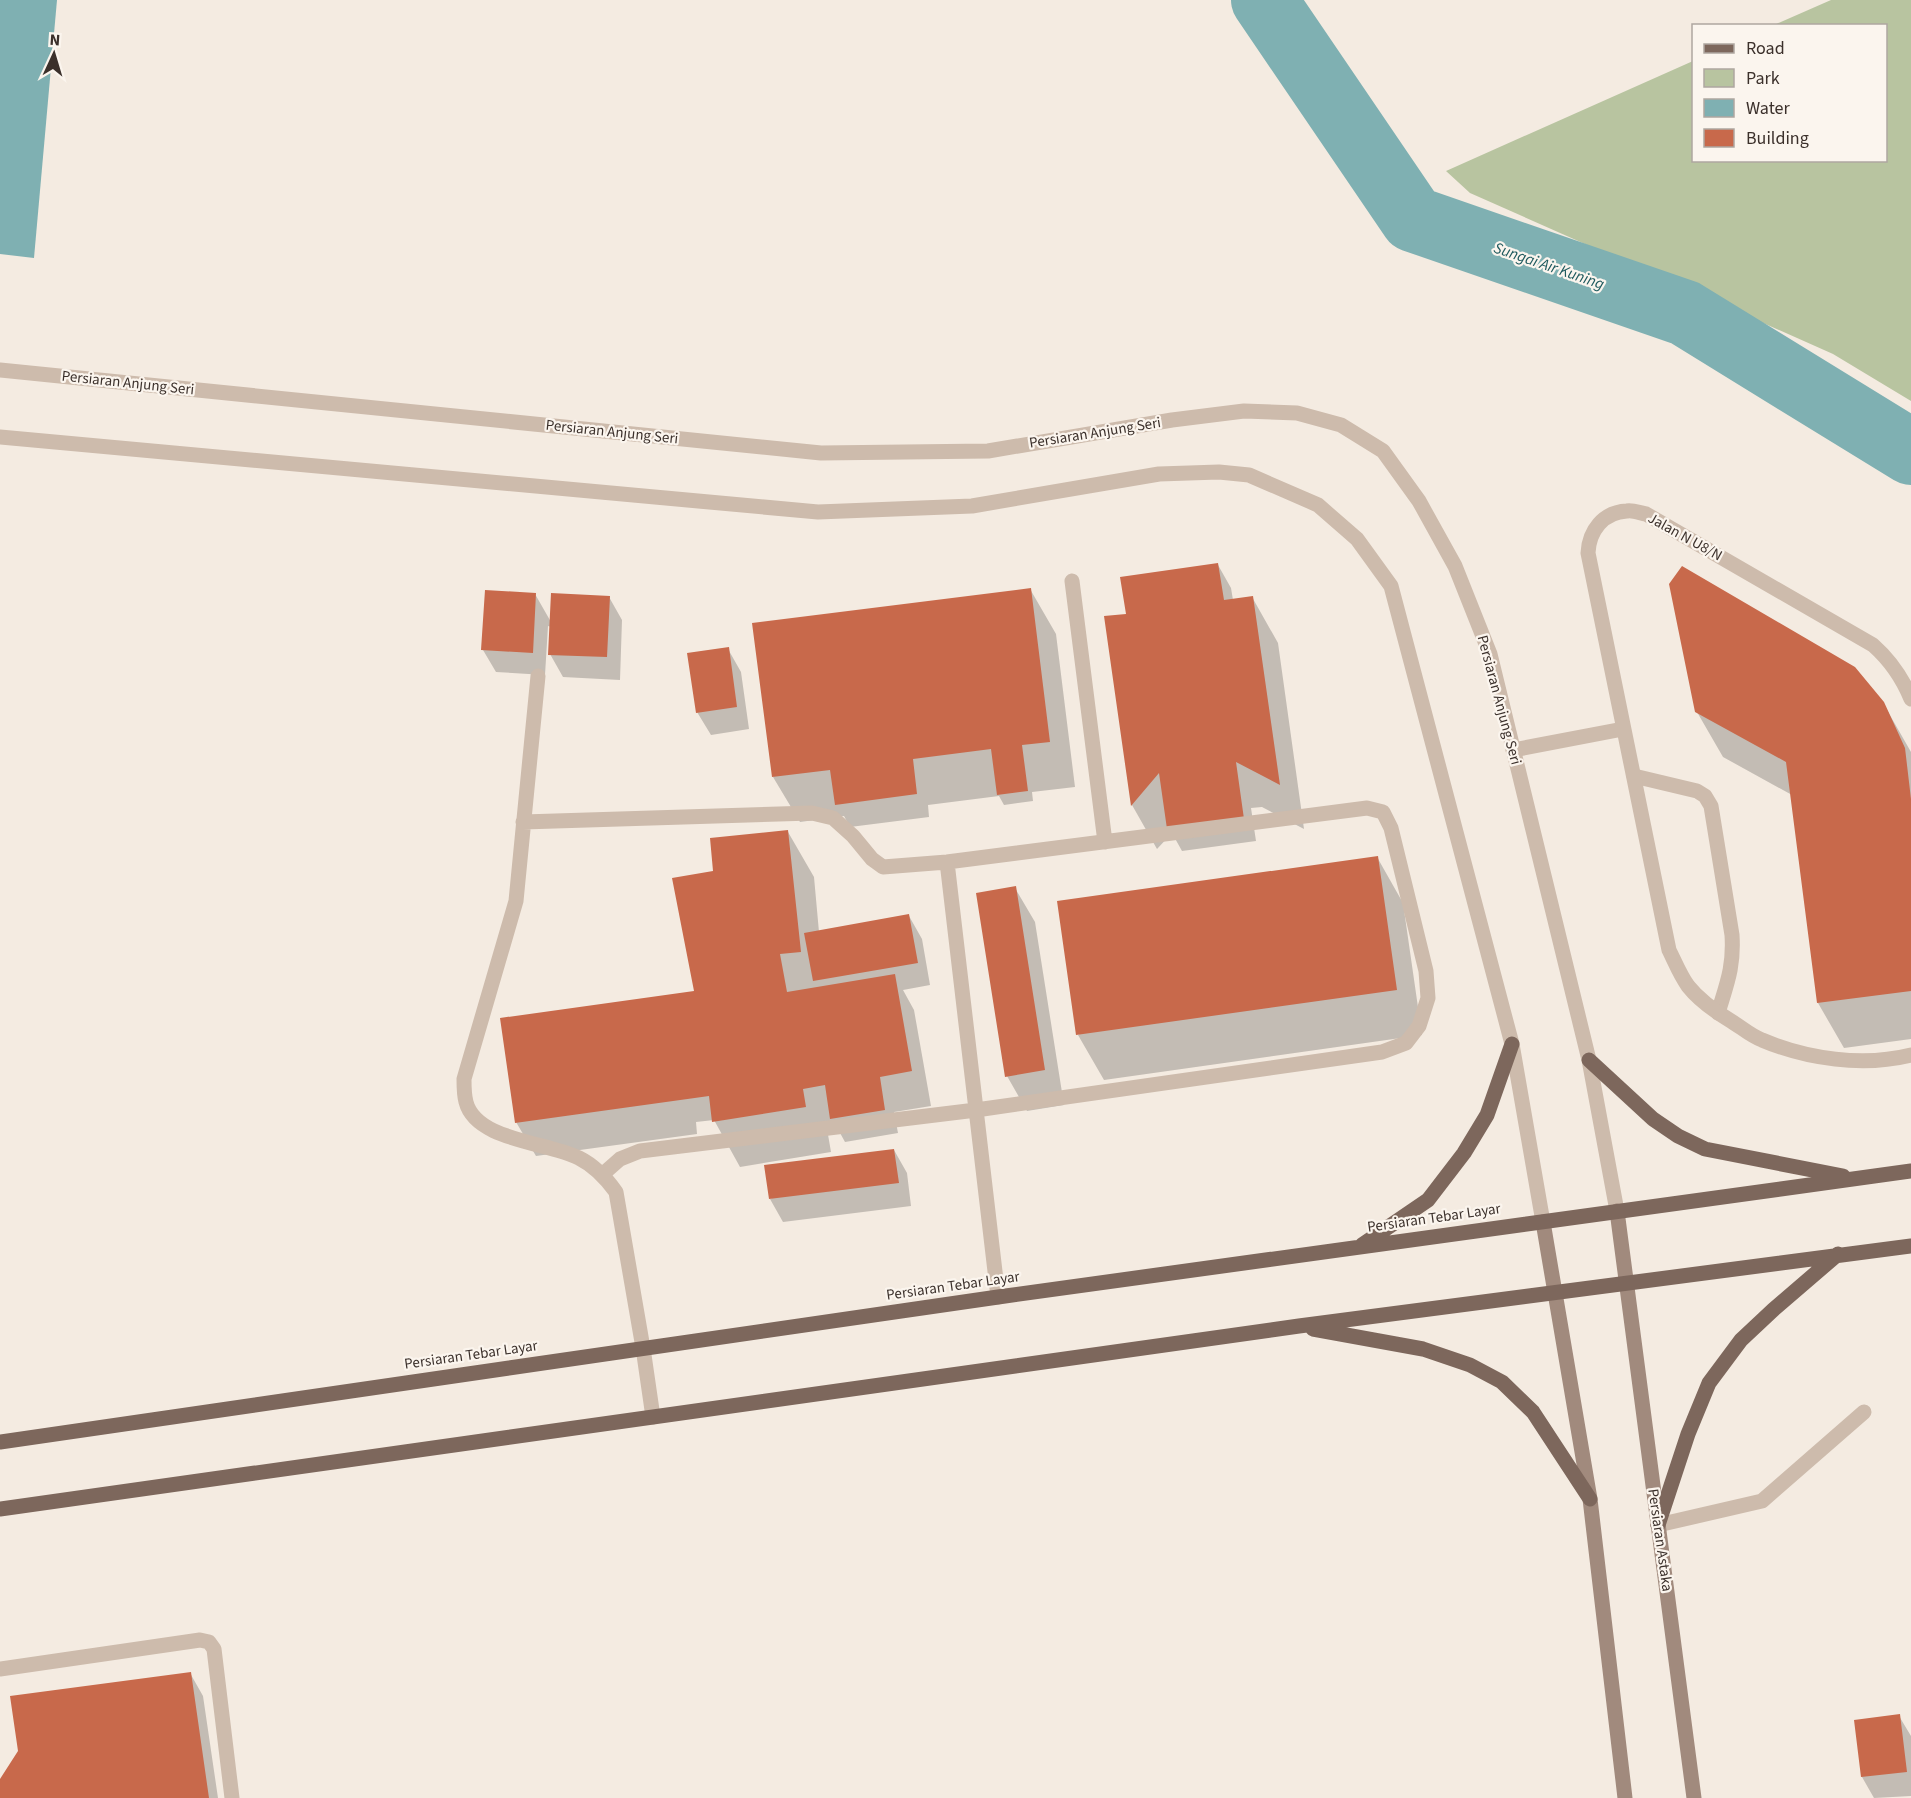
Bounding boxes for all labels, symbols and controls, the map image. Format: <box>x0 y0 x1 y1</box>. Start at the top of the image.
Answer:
north arrow <box>24 24 84 84</box>
legend <box>1692 24 1887 162</box>
text: N <box>49 29 61 51</box>
text: Road <box>1746 36 1785 61</box>
text: Park <box>1746 66 1780 91</box>
text: Water <box>1746 96 1790 121</box>
text: Building <box>1746 126 1809 151</box>
water label: Sungai Air Kuning <box>1491 237 1607 295</box>
street label: Persiaran Anjung Seri <box>61 366 195 400</box>
street label: Persiaran Anjung Seri <box>1028 412 1162 454</box>
street label: Persiaran Anjung Seri <box>545 415 679 449</box>
street label: Jalan N U8/N <box>1644 508 1726 566</box>
street label: Persiaran Anjung Seri <box>1472 633 1526 767</box>
street label: Persiaran Tebar Layar <box>1366 1198 1503 1238</box>
street label: Persiaran Tebar Layar <box>885 1266 1022 1306</box>
street label: Persiaran Tebar Layar <box>403 1335 540 1375</box>
street label: Persiaran Astaka <box>1642 1487 1678 1593</box>

